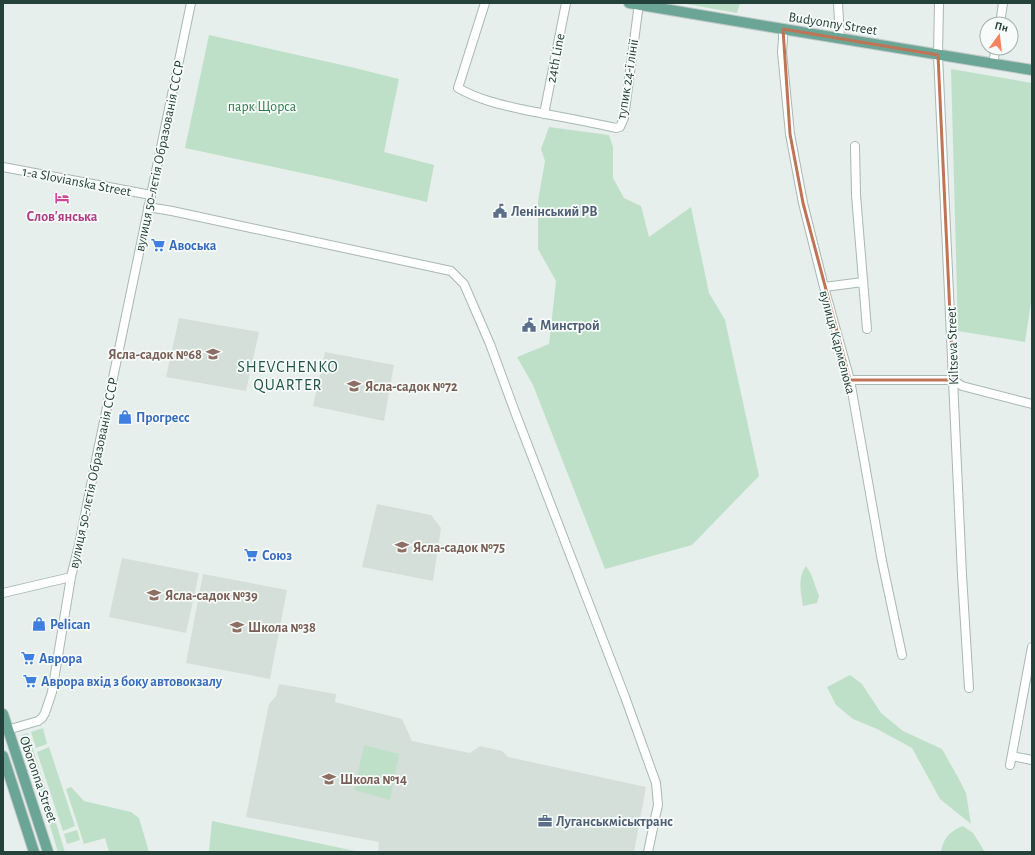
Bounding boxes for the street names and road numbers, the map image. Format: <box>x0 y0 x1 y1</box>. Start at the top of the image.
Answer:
street label: Budyonny Street <box>787 10 879 38</box>
street label: 24th Line <box>544 32 568 84</box>
street label: тупик 24-ї лінії <box>615 37 641 121</box>
street label: вулиця 50-лєтія Образованія СССР <box>133 59 187 253</box>
street label: 1-a Slovianska Street <box>21 165 133 199</box>
street label: вулиця Кармелюка <box>816 289 858 396</box>
street label: Kiltseva Street <box>945 306 961 385</box>
street label: вулиця 50-лєтія Образованія СССР <box>67 376 121 570</box>
street label: Oboronna Street <box>17 734 60 825</box>

